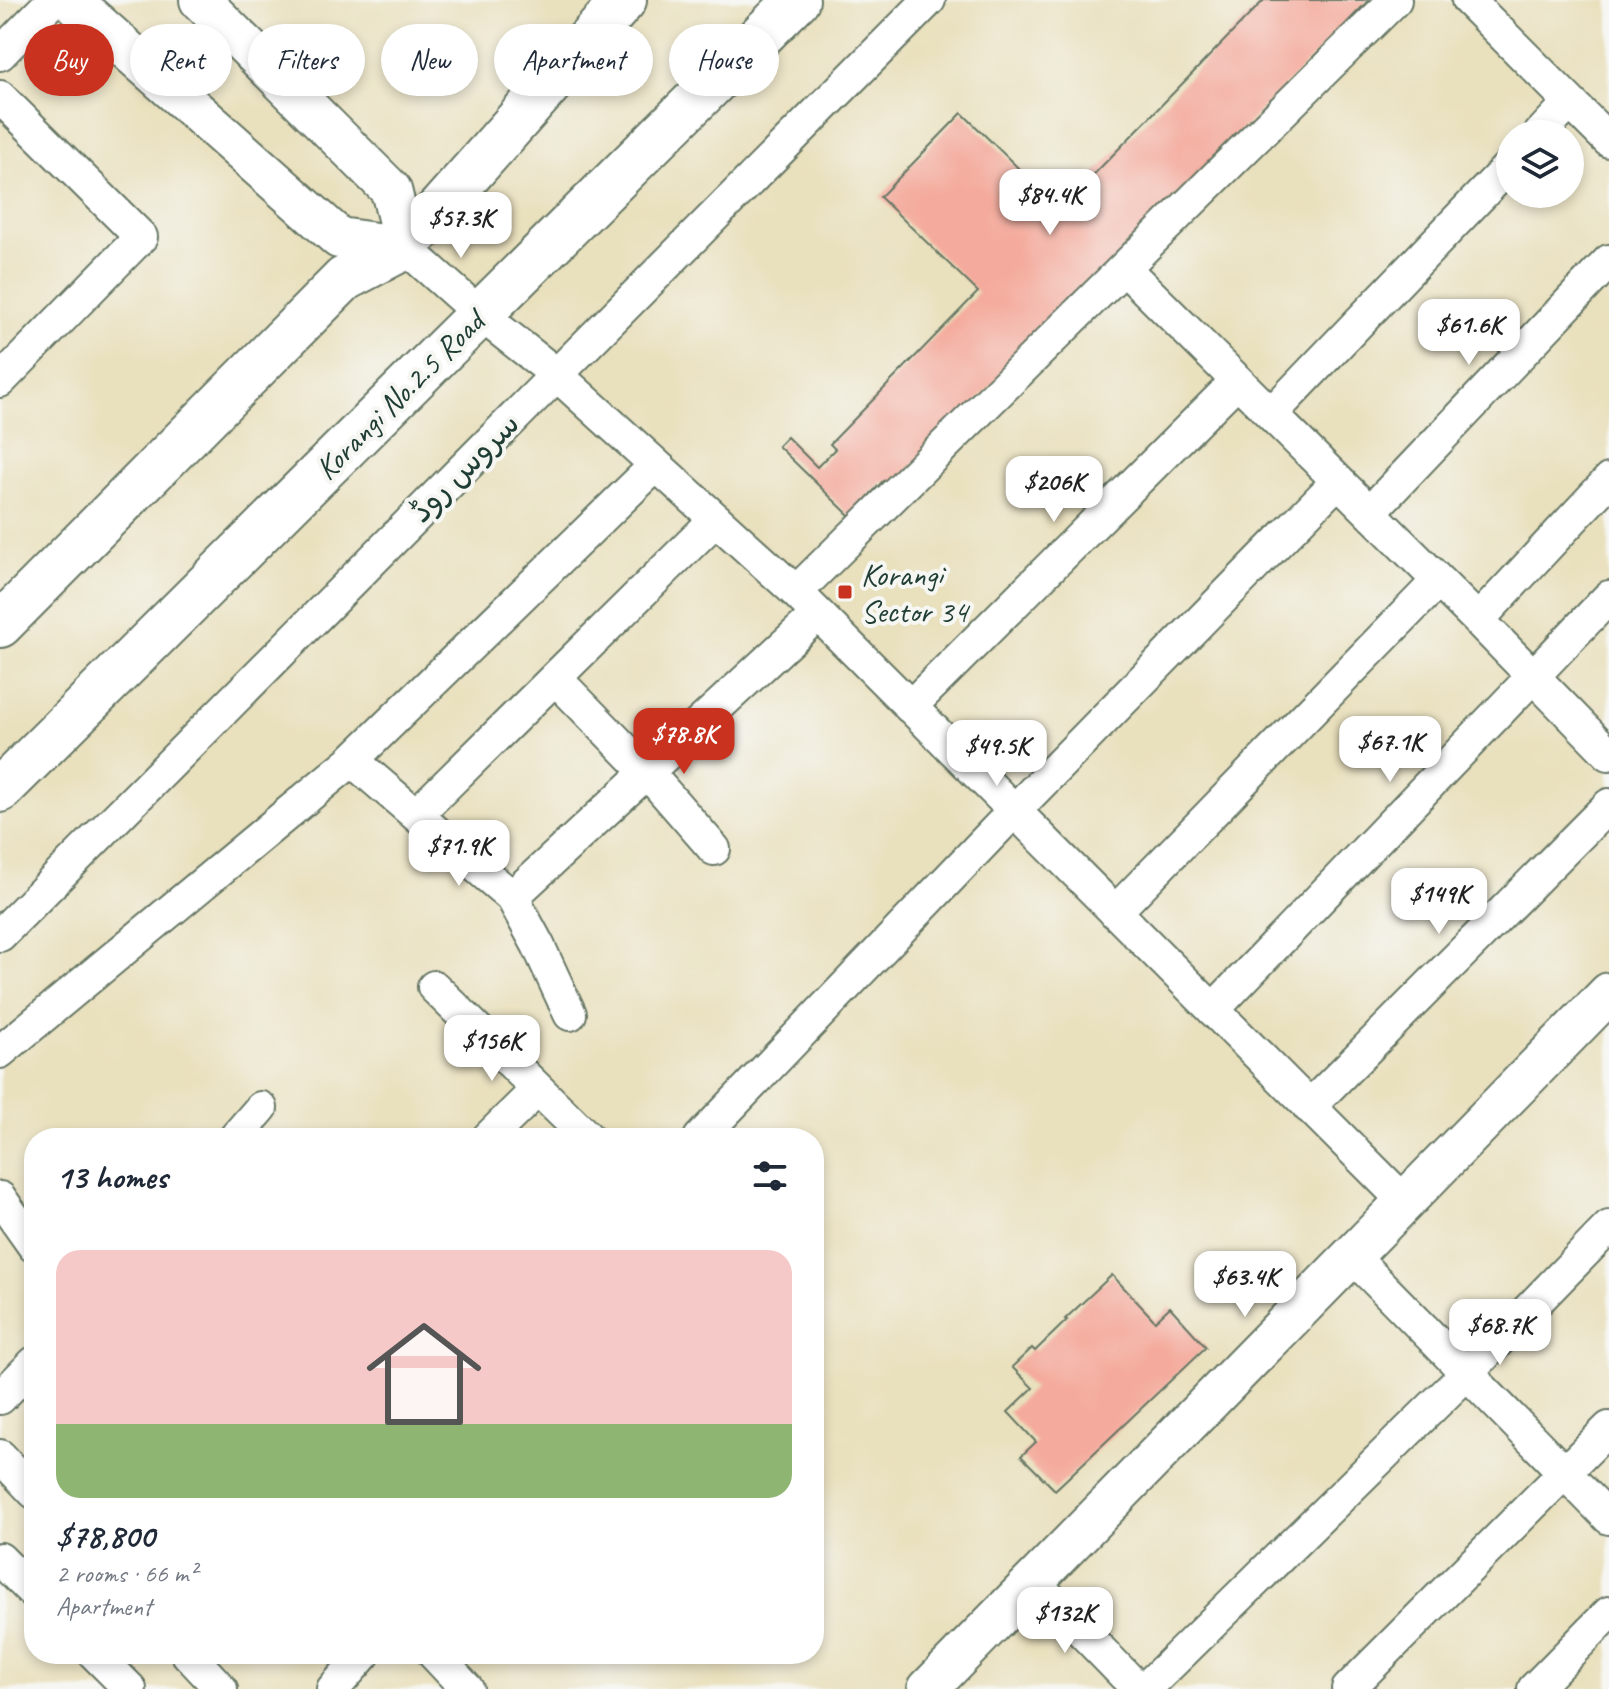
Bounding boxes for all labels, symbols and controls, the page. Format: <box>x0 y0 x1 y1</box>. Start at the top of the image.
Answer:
chip: Buy <box>24 24 114 96</box>
chip: Rent <box>130 24 232 96</box>
chip: Filters <box>248 24 365 96</box>
chip: New <box>381 24 478 96</box>
chip: Apartment <box>494 24 653 96</box>
chip: House <box>669 24 779 96</box>
map controls <box>1496 120 1584 208</box>
button: layers <box>1496 120 1584 208</box>
pin: $84.4K <box>985 169 1115 237</box>
text: $84.4K <box>1017 178 1083 211</box>
pin: $57.3K <box>396 192 526 260</box>
text: $57.3K <box>429 201 493 234</box>
street label: Korangi No.2.5 Road <box>306 299 496 489</box>
pin: $61.6K <box>1404 299 1534 367</box>
text: $61.6K <box>1436 308 1502 341</box>
street label: سروس روڈ <box>401 404 528 531</box>
pin: $206K <box>998 456 1110 524</box>
text: $206K <box>1024 465 1084 498</box>
place label: Korangi Sector 34 <box>861 554 971 632</box>
marker: Korangi Sector 34 <box>836 583 854 601</box>
pin: $78.8K <box>619 708 749 776</box>
pin: $67.1K <box>1325 716 1455 784</box>
text: $78.8K <box>651 717 717 750</box>
pin: $49.5K <box>932 720 1062 788</box>
text: $67.1K <box>1357 725 1423 758</box>
text: $49.5K <box>965 729 1029 762</box>
pin: $71.9K <box>394 820 524 888</box>
text: $71.9K <box>427 829 491 862</box>
pin: $149K <box>1383 868 1495 936</box>
text: $149K <box>1409 877 1469 910</box>
pin: $156K <box>436 1015 548 1083</box>
text: $156K <box>462 1024 522 1057</box>
icon: filters <box>748 1154 792 1198</box>
text: 13 homes <box>56 1155 167 1198</box>
pin: $63.4K <box>1180 1251 1310 1319</box>
text: $63.4K <box>1212 1260 1278 1293</box>
pin: $68.7K <box>1435 1299 1565 1367</box>
icon: home <box>352 1302 496 1446</box>
text: $68.7K <box>1467 1308 1533 1341</box>
text: $78,800 <box>56 1514 154 1557</box>
text: 2 rooms · 66 m² <box>56 1557 197 1590</box>
pin: $132K <box>1009 1587 1121 1655</box>
text: Apartment <box>56 1590 152 1623</box>
text: $132K <box>1035 1596 1095 1629</box>

